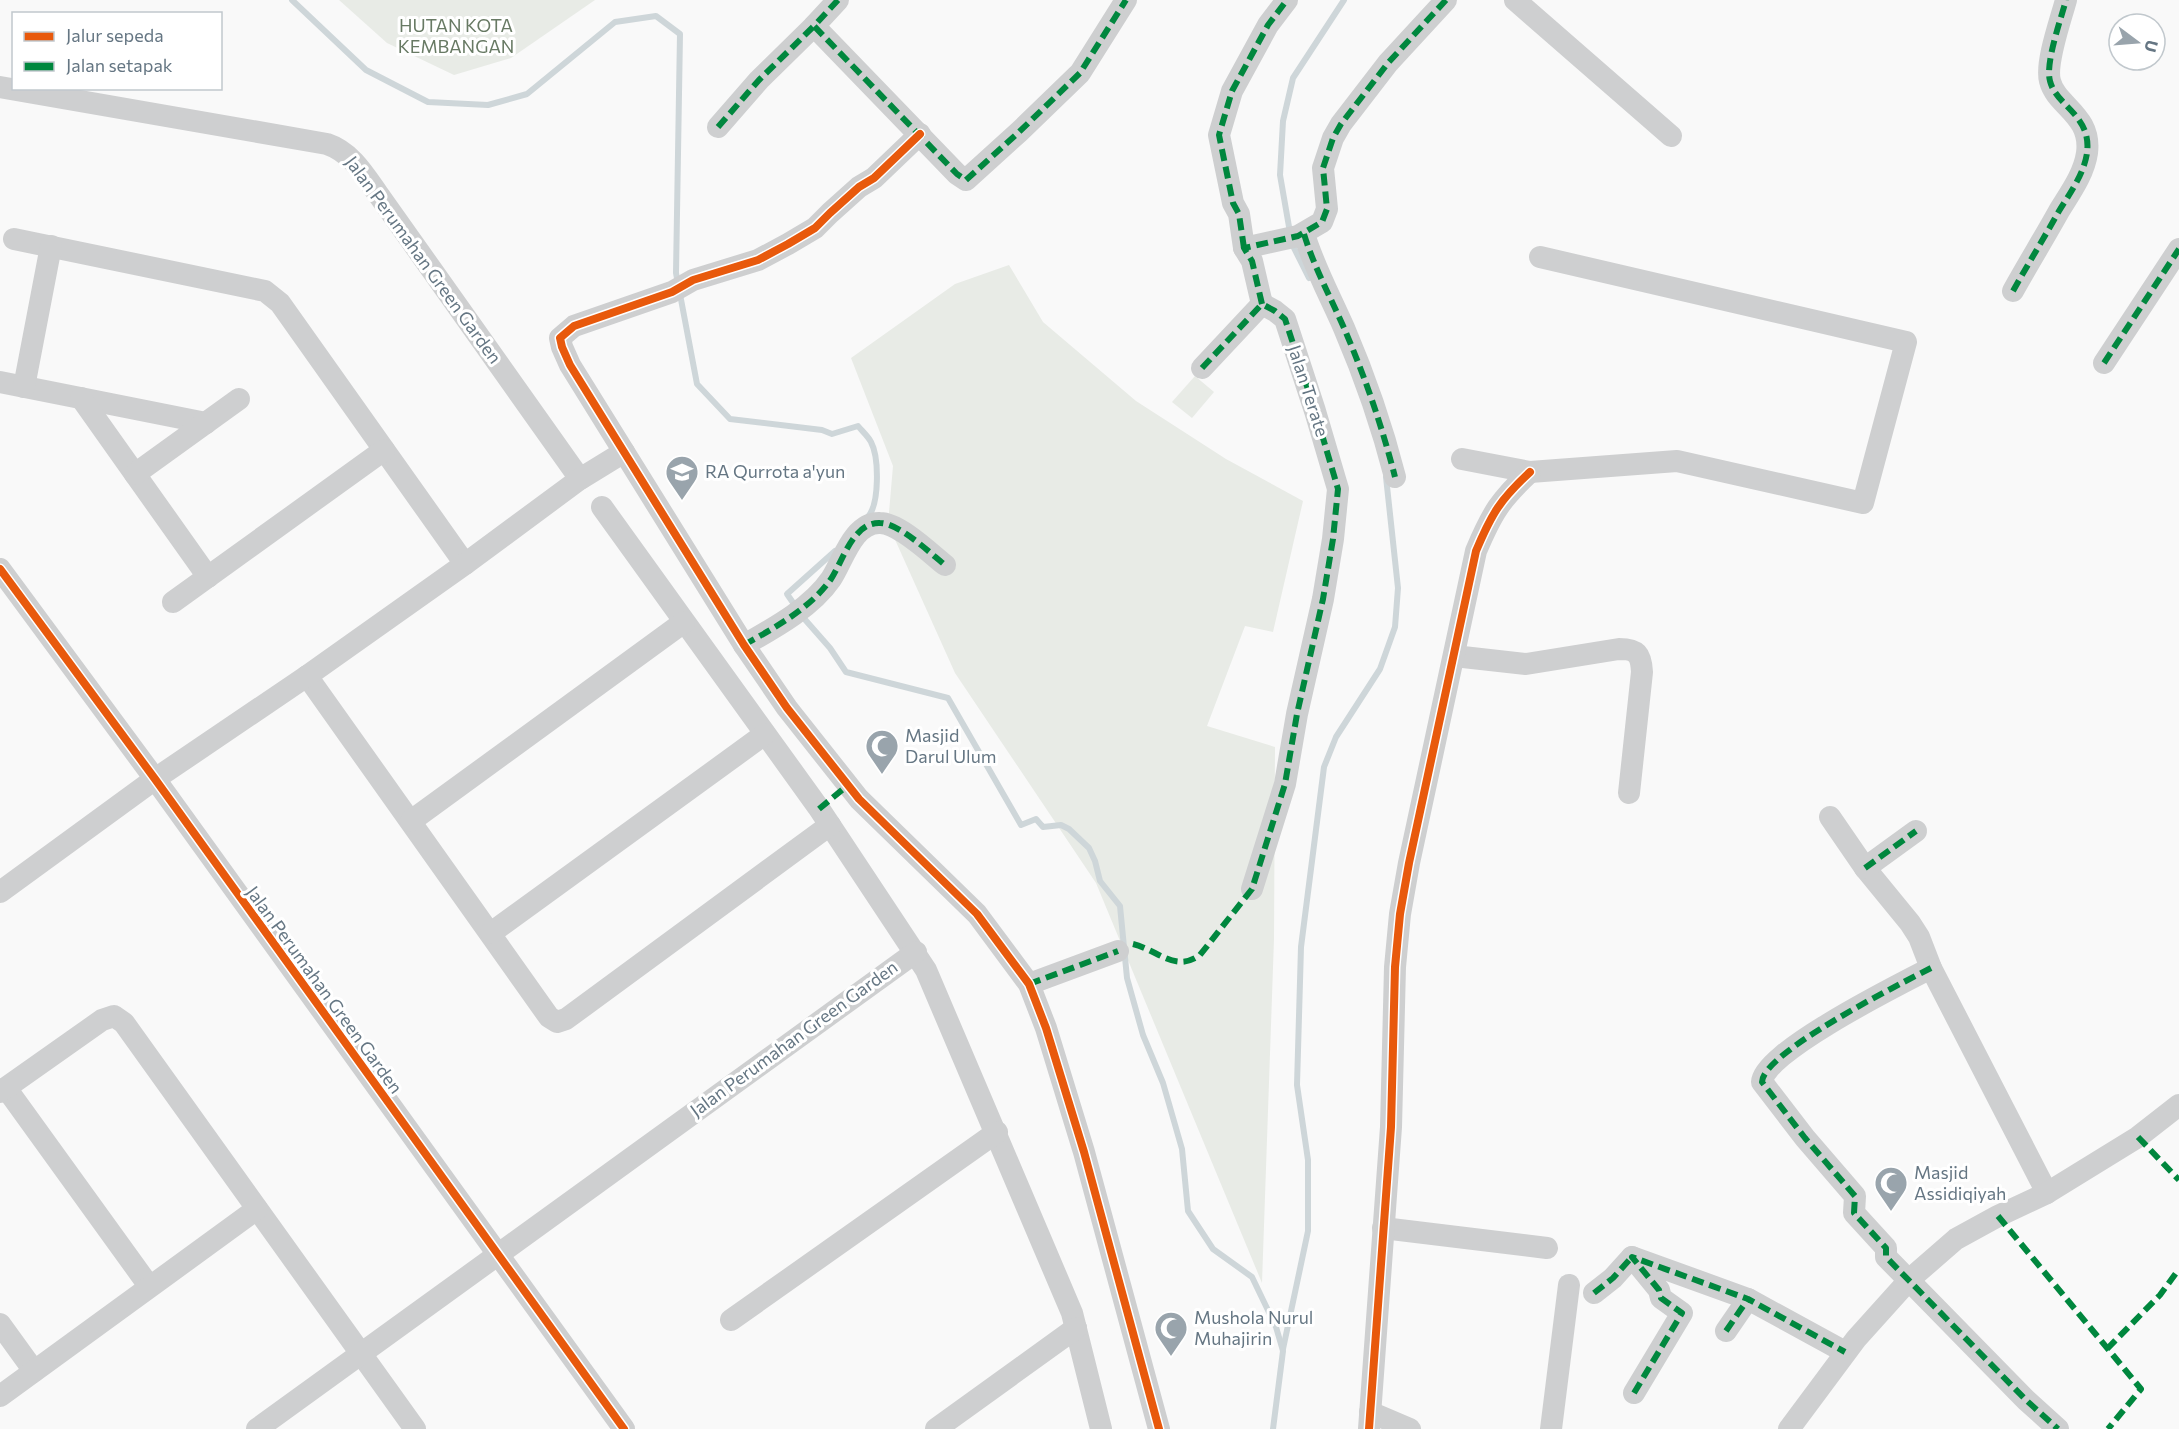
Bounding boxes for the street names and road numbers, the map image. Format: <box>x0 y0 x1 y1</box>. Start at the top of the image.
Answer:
street label: Jalan Perumahan Green Garden <box>341 151 507 368</box>
street label: Jalan Terate <box>1284 342 1334 439</box>
street label: Jalan Perumahan Green Garden <box>242 881 408 1098</box>
street label: Jalan Perumahan Green Garden <box>685 955 902 1121</box>

